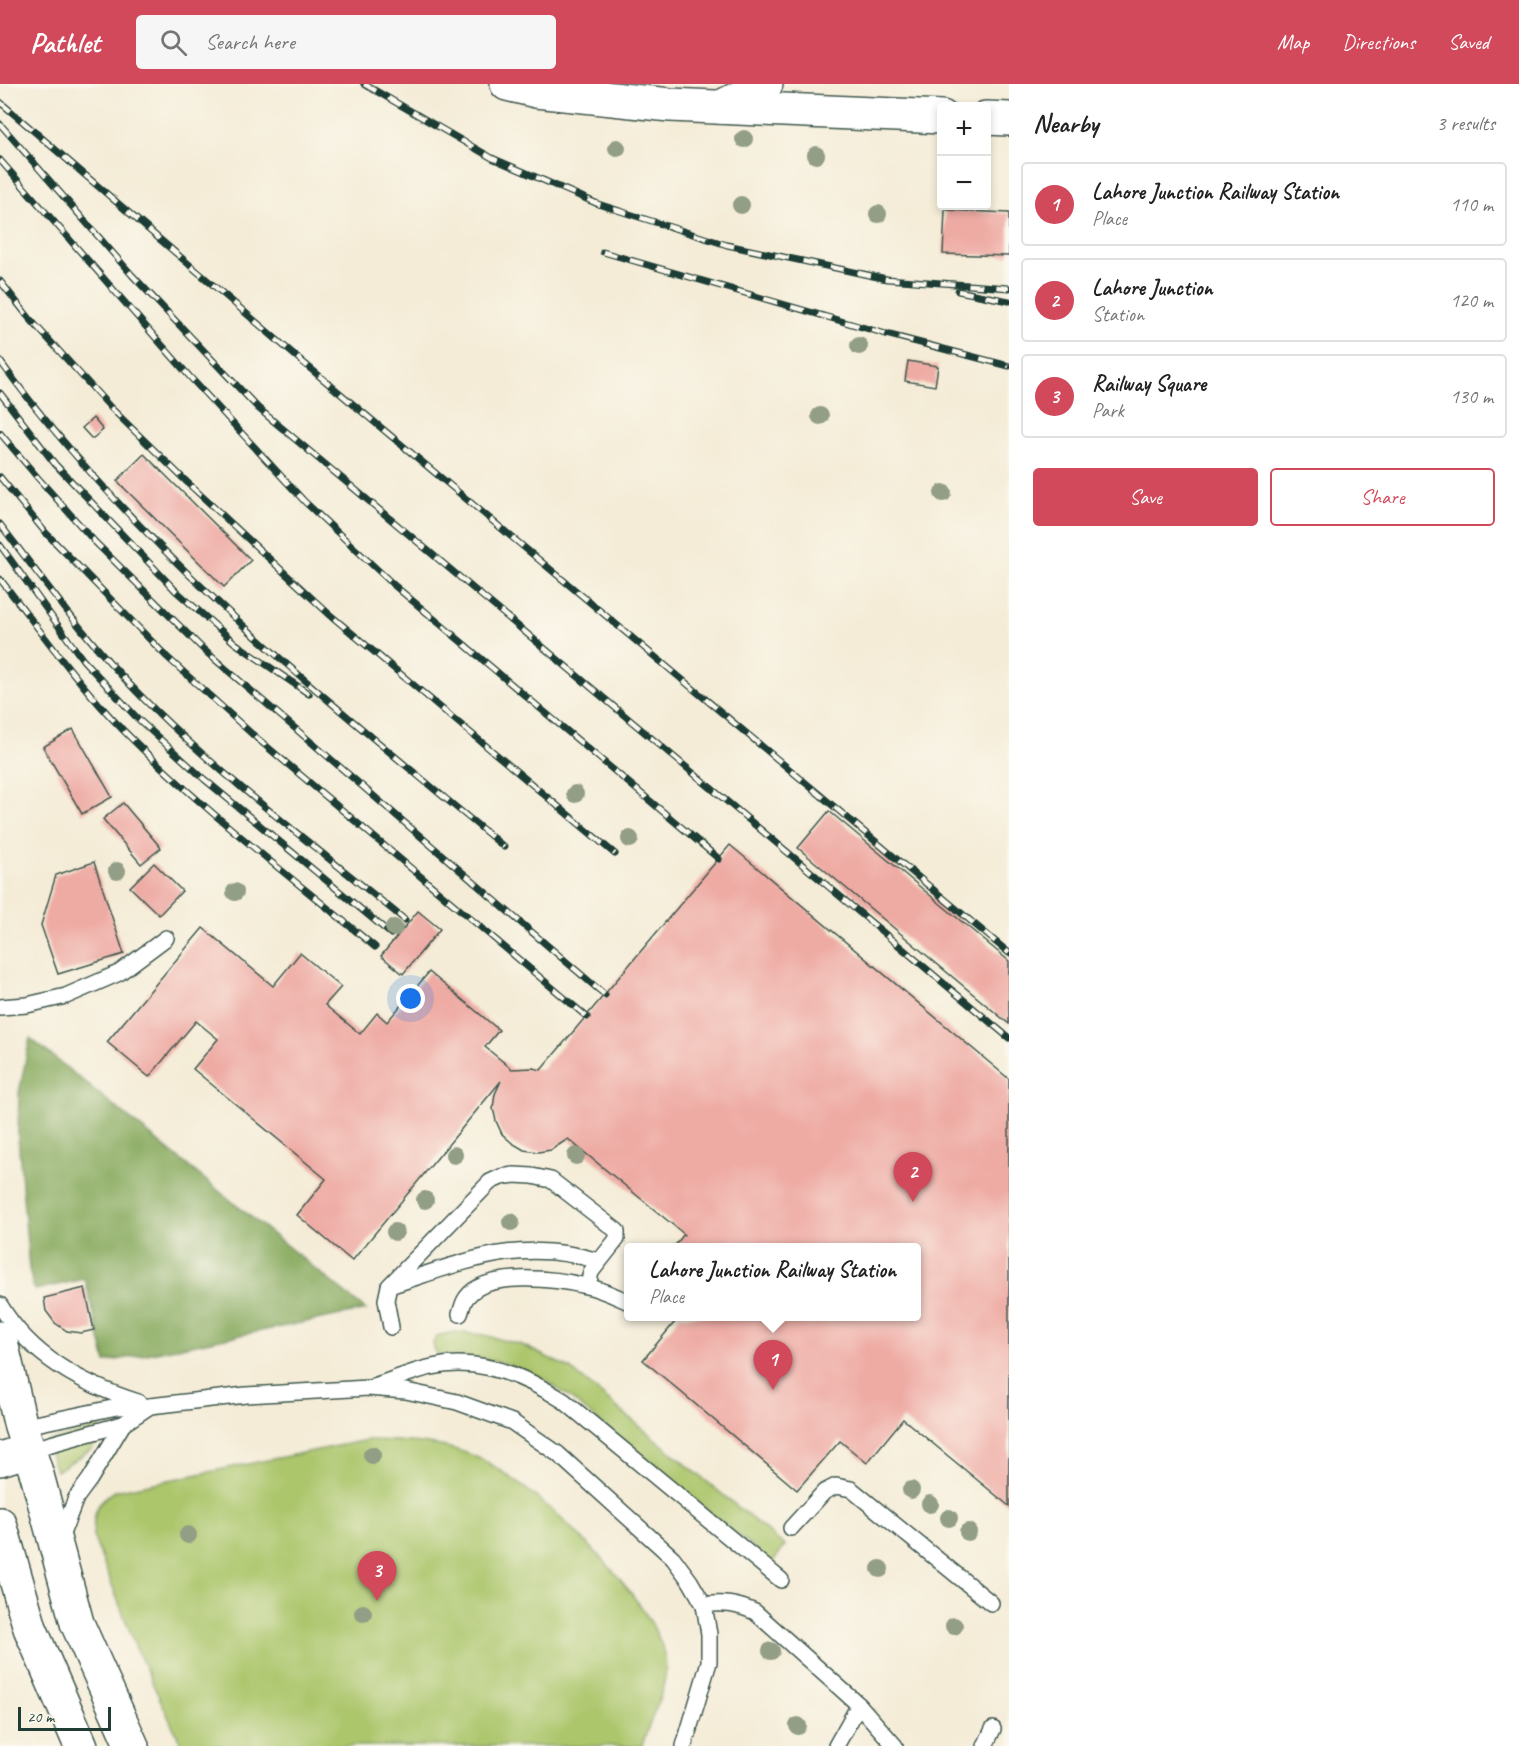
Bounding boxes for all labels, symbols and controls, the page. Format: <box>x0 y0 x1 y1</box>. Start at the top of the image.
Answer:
search box <box>136 15 556 69</box>
text: Pathlet <box>30 25 100 60</box>
icon: search <box>157 26 190 59</box>
text: Search here <box>205 28 295 56</box>
text: Map <box>1277 29 1309 55</box>
text: Directions <box>1342 29 1415 55</box>
text: Saved <box>1448 29 1489 55</box>
map controls <box>937 102 991 210</box>
button: + <box>937 102 991 156</box>
text: Nearby <box>1033 107 1098 140</box>
text: 3 results <box>1436 111 1495 136</box>
button: − <box>937 156 991 210</box>
text: Lahore Junction Railway Station <box>1092 178 1339 206</box>
text: 1 <box>1050 192 1059 217</box>
text: 110 m <box>1450 192 1493 217</box>
text: Place <box>1092 206 1127 231</box>
text: Lahore Junction <box>1092 274 1213 302</box>
text: 2 <box>1050 288 1059 313</box>
text: 120 m <box>1450 288 1493 313</box>
text: Station <box>1092 302 1144 327</box>
text: Railway Square <box>1092 370 1206 398</box>
text: 3 <box>1050 384 1059 409</box>
text: 130 m <box>1450 384 1493 409</box>
text: Park <box>1092 398 1124 423</box>
button: Save <box>1033 468 1258 526</box>
button: Share <box>1270 468 1495 526</box>
your location <box>396 984 425 1013</box>
pin: 2 <box>894 1152 932 1202</box>
popup <box>624 1243 921 1321</box>
text: Lahore Junction Railway Station <box>649 1256 896 1284</box>
text: Place <box>649 1284 684 1309</box>
pin: 1 <box>754 1340 792 1390</box>
pin: 3 <box>358 1552 397 1601</box>
scale bar <box>18 1704 111 1732</box>
text: 20 m <box>27 1707 54 1727</box>

